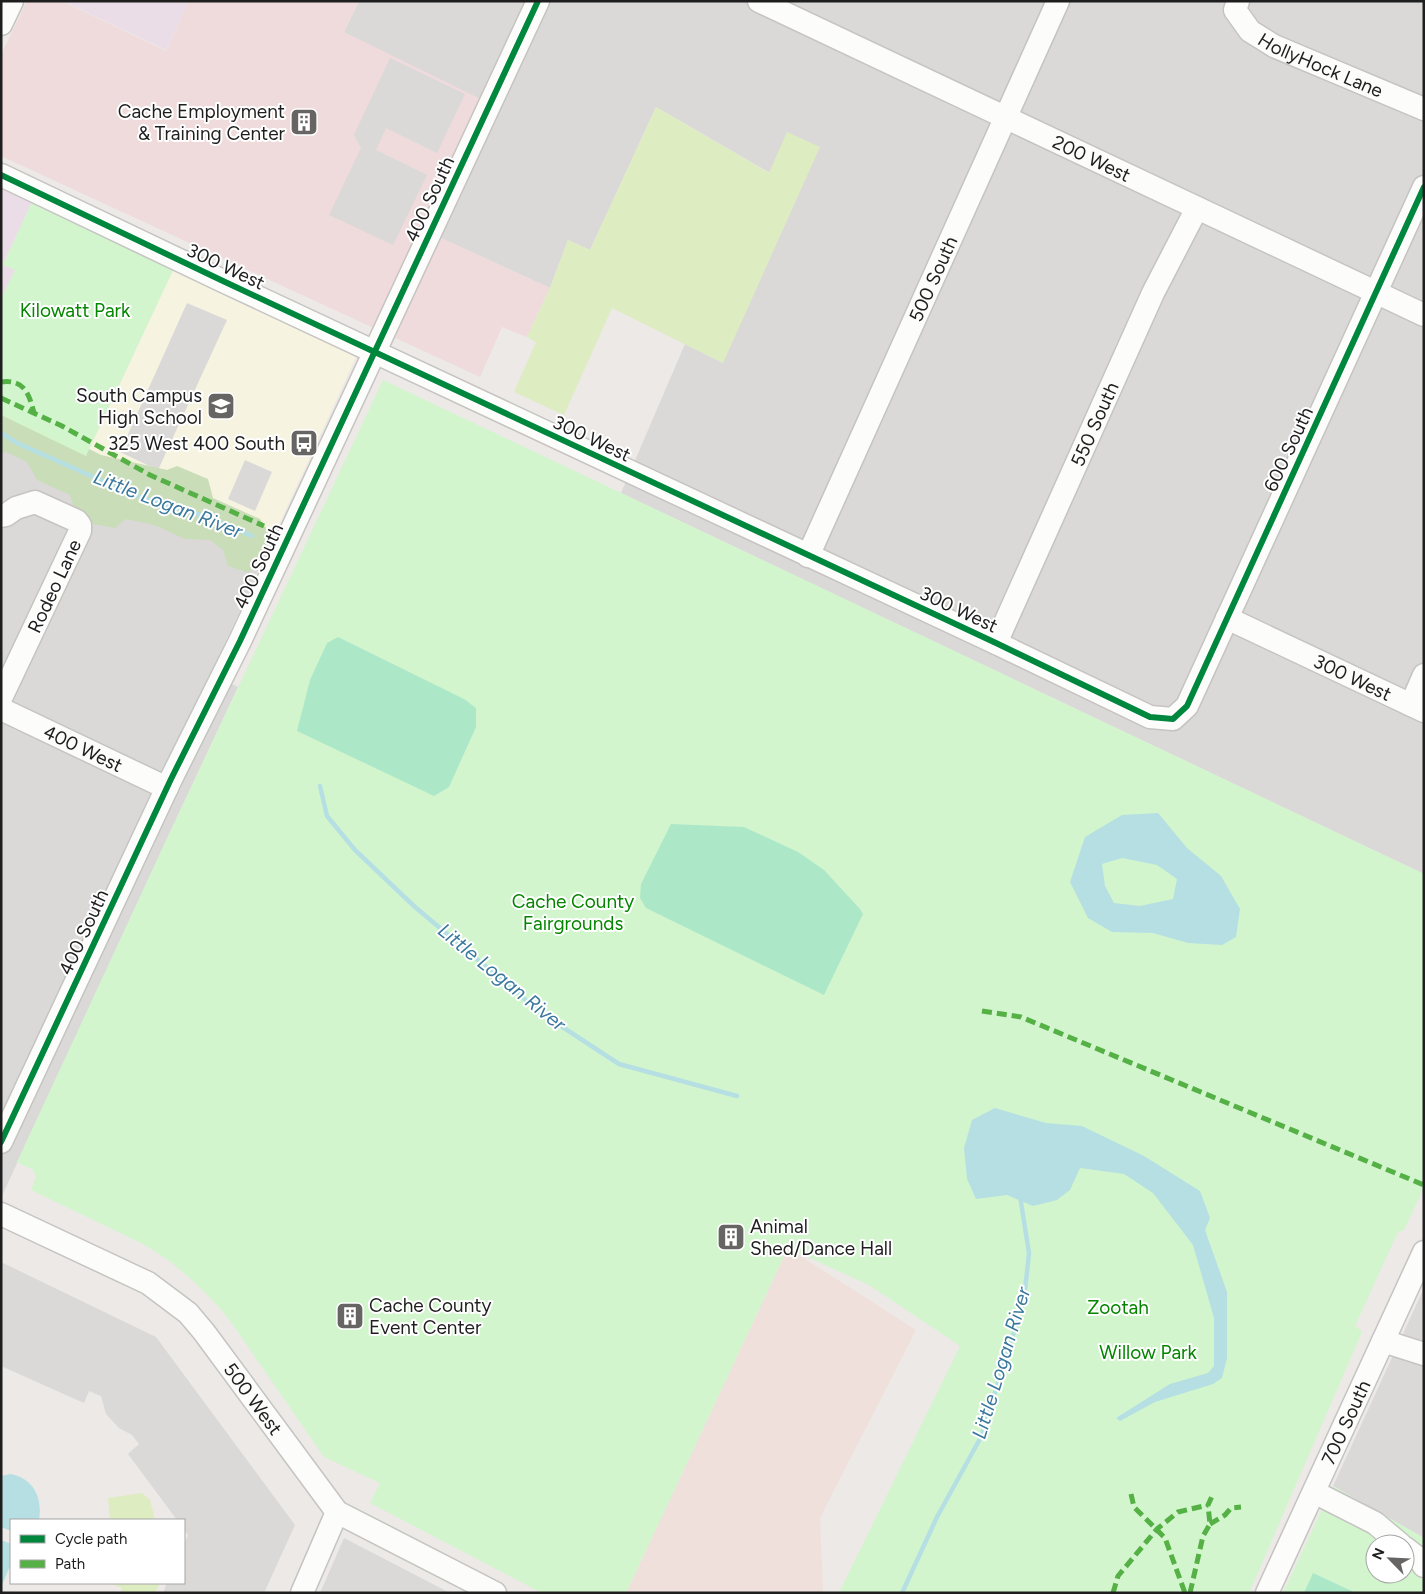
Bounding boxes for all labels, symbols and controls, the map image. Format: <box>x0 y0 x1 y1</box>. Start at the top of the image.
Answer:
street label: HollyHock Lane <box>1254 28 1386 102</box>
place label: Cache Employment & Training Center <box>118 100 286 145</box>
building icon: Cache Employment & Training Center <box>289 107 319 137</box>
street label: 200 West <box>1049 130 1134 187</box>
street label: 400 South <box>400 153 459 246</box>
street label: 500 South <box>904 233 963 325</box>
street label: 300 West <box>183 238 268 294</box>
park label: Kilowatt Park <box>20 299 131 322</box>
street label: 550 South <box>1066 379 1124 470</box>
place label: South Campus High School <box>76 384 202 429</box>
school or university icon: South Campus High School <box>206 391 236 421</box>
street label: 600 South <box>1259 403 1318 495</box>
street label: 300 West <box>549 410 634 466</box>
bus stop icon: 325 West 400 South <box>289 428 319 458</box>
place label: 325 West 400 South <box>108 432 285 455</box>
water label: Little Logan River <box>90 465 247 544</box>
street label: 400 South <box>229 520 288 613</box>
street label: Rodeo Lane <box>23 536 86 637</box>
street label: 300 West <box>916 581 1001 637</box>
street label: 300 West <box>1310 650 1395 706</box>
street label: 400 West <box>40 720 126 777</box>
street label: 400 South <box>54 886 113 979</box>
park label: Cache County Fairgrounds <box>512 890 634 935</box>
water label: Little Logan River <box>433 918 572 1037</box>
place label: Animal Shed/Dance Hall <box>750 1215 892 1260</box>
building icon: Animal Shed/Dance Hall <box>716 1222 746 1252</box>
water label: Little Logan River <box>966 1283 1036 1442</box>
place label: Cache County Event Center <box>369 1294 491 1339</box>
park label: Zootah <box>1087 1296 1149 1319</box>
building icon: Cache County Event Center <box>335 1301 365 1331</box>
park label: Willow Park <box>1099 1341 1198 1364</box>
street label: 500 West <box>219 1358 287 1439</box>
street label: 700 South <box>1317 1377 1375 1468</box>
legend <box>10 1519 185 1584</box>
text: Cycle path <box>55 1530 127 1548</box>
north arrow <box>1365 1534 1415 1584</box>
text: N <box>1369 1546 1389 1562</box>
text: Path <box>55 1555 85 1573</box>

